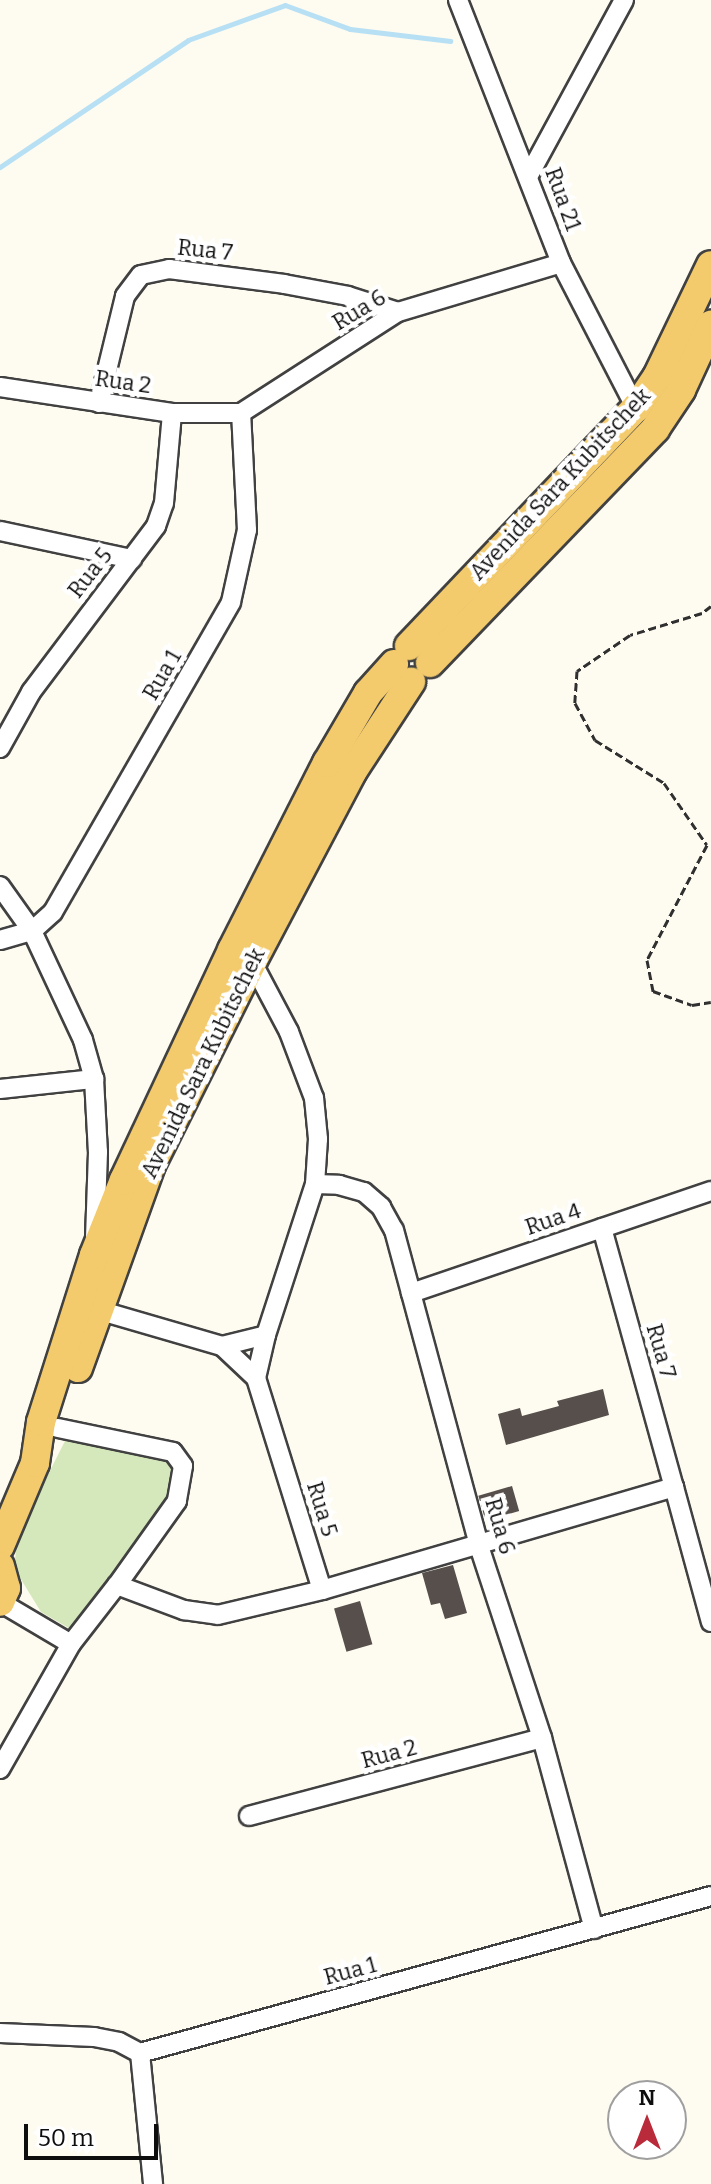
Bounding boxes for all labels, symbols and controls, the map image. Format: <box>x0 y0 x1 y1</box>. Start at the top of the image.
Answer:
street label: Rua 21 <box>539 164 587 234</box>
street label: Rua 7 <box>176 234 234 266</box>
street label: Rua 6 <box>328 284 390 336</box>
street label: Rua 2 <box>93 365 153 399</box>
street label: Avenida Sara Kubitschek <box>464 383 656 585</box>
street label: Rua 5 <box>62 543 118 603</box>
street label: Rua 1 <box>137 645 187 705</box>
street label: Avenida Sara Kubitschek <box>136 944 270 1182</box>
street label: Rua 4 <box>522 1197 584 1241</box>
street label: Rua 7 <box>641 1321 681 1381</box>
street label: Rua 5 <box>301 1478 343 1540</box>
street label: Rua 6 <box>479 1495 521 1557</box>
street label: Rua 2 <box>358 1734 420 1774</box>
street label: Rua 1 <box>321 1951 379 1991</box>
north arrow <box>607 2080 687 2160</box>
text: N <box>639 2084 655 2111</box>
scale bar <box>28 2108 162 2158</box>
text: 50 m <box>38 2124 94 2152</box>

